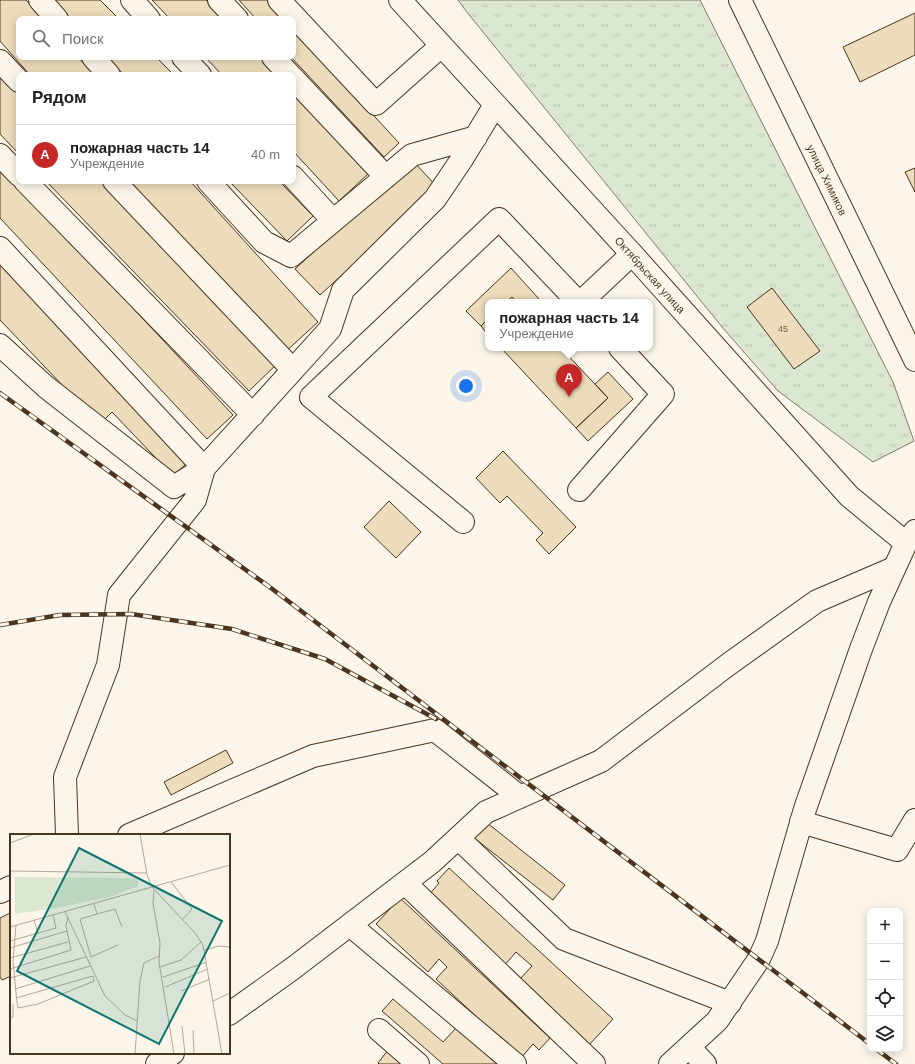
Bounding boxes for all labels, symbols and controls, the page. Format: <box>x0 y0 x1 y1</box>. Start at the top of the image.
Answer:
search box <box>16 16 296 60</box>
icon: search <box>30 27 52 49</box>
text: Поиск <box>62 30 104 47</box>
text: Рядом <box>32 88 87 107</box>
text: пожарная часть 14 <box>70 139 209 156</box>
street label: улица Химиков <box>805 143 849 218</box>
text: A <box>40 147 50 162</box>
text: 40 m <box>251 147 280 162</box>
text: Учреждение <box>70 156 145 171</box>
street label: Октябрьская улица <box>613 234 688 316</box>
popup <box>485 299 653 351</box>
text: пожарная часть 14 <box>499 309 639 326</box>
house number: 45 <box>778 324 788 334</box>
text: Учреждение <box>499 326 574 341</box>
pin: A <box>556 364 582 397</box>
your location <box>456 376 476 396</box>
inset map <box>10 834 230 1054</box>
map controls <box>867 908 903 1052</box>
button: + <box>867 908 903 944</box>
button: − <box>867 944 903 980</box>
button: locate <box>867 980 903 1016</box>
button: layers <box>867 1016 903 1052</box>

